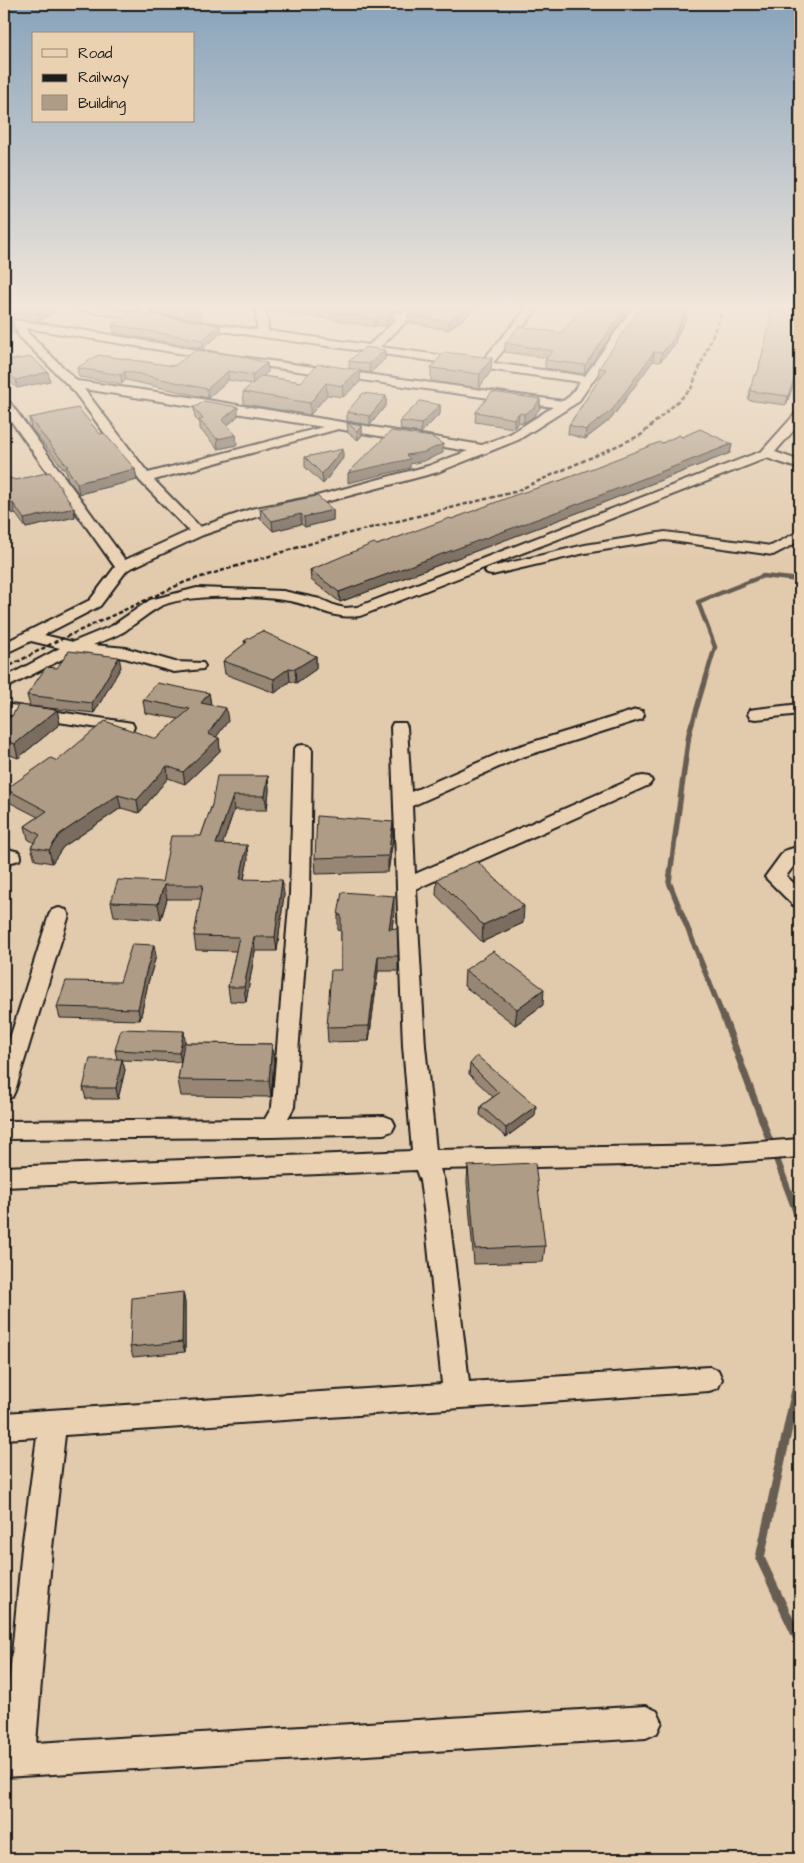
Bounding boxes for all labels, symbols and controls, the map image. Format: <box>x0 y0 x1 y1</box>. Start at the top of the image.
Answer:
legend <box>32 32 195 122</box>
text: Road <box>78 43 113 64</box>
text: Railway <box>78 67 129 89</box>
text: Building <box>78 93 126 115</box>

